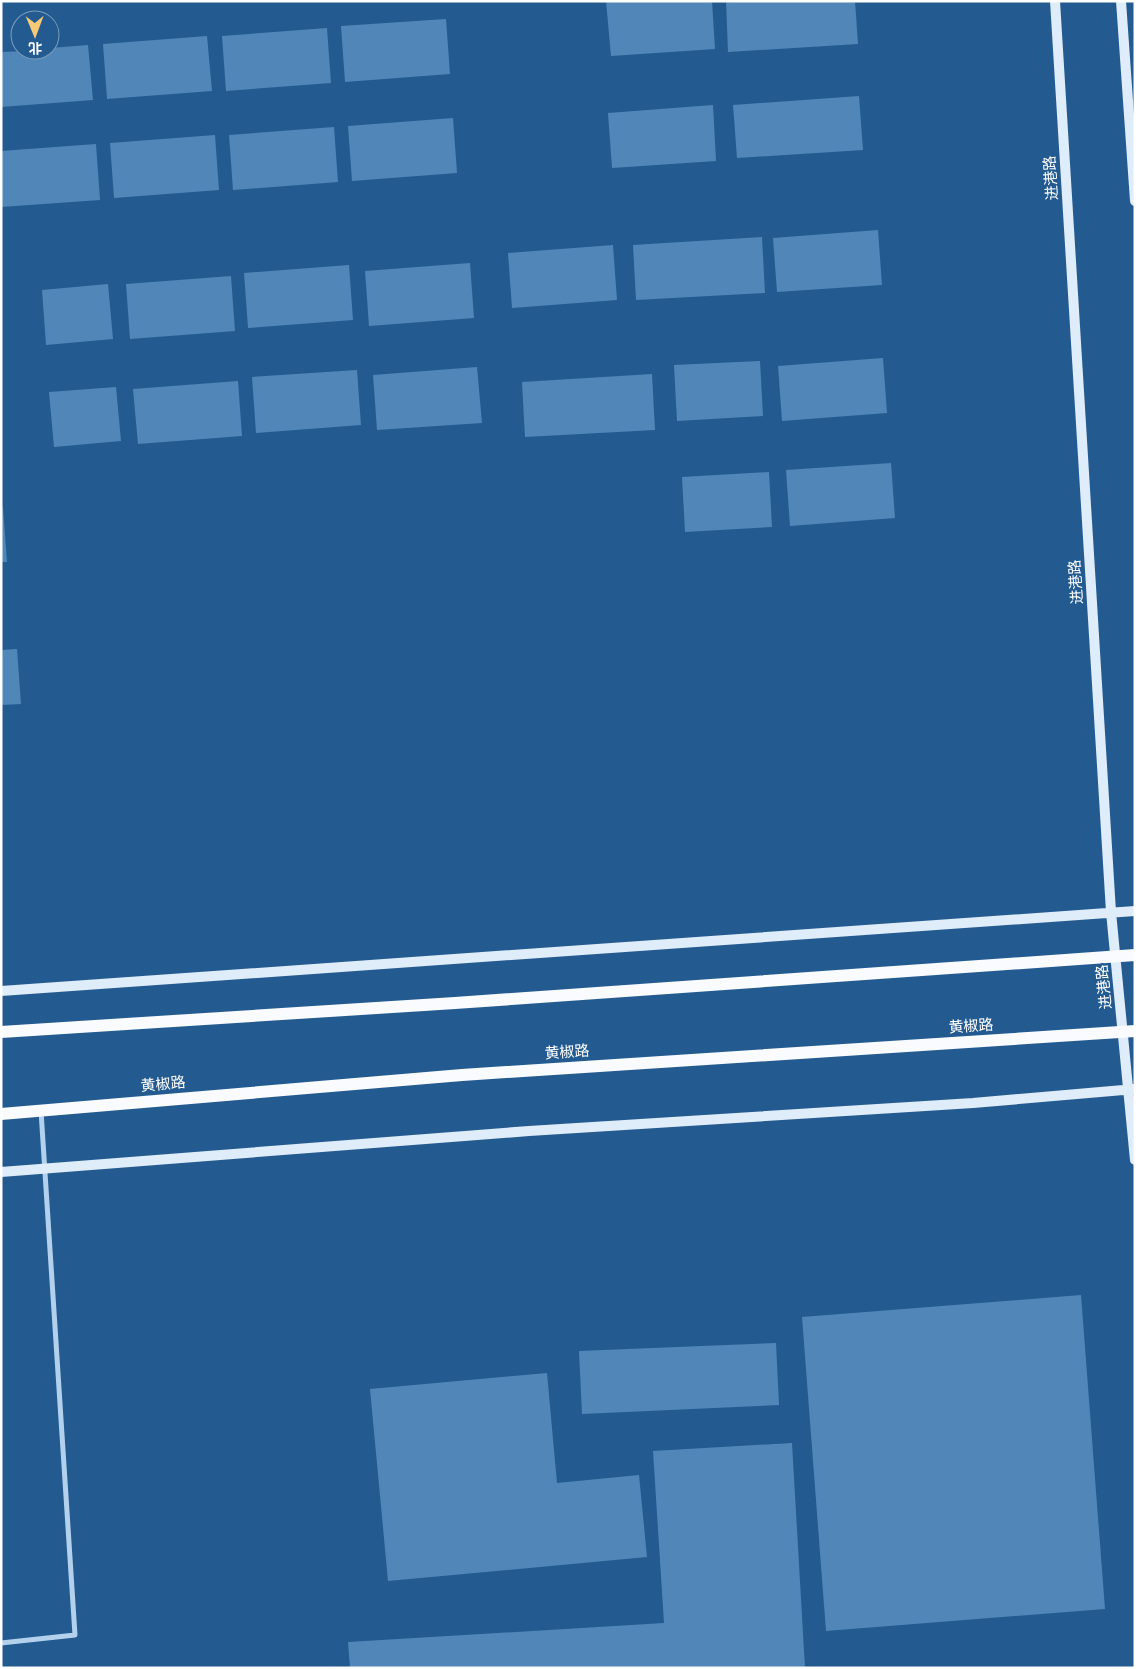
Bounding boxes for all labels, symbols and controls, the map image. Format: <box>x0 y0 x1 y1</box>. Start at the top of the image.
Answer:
north arrow <box>10 10 60 60</box>
text: 北 <box>28 39 42 57</box>
street label: 进港路 <box>1039 155 1063 201</box>
street label: 进港路 <box>1064 559 1088 605</box>
street label: 进港路 <box>1092 964 1116 1010</box>
street label: 黄椒路 <box>948 1014 994 1038</box>
street label: 黄椒路 <box>544 1040 590 1064</box>
street label: 黄椒路 <box>140 1072 186 1096</box>

